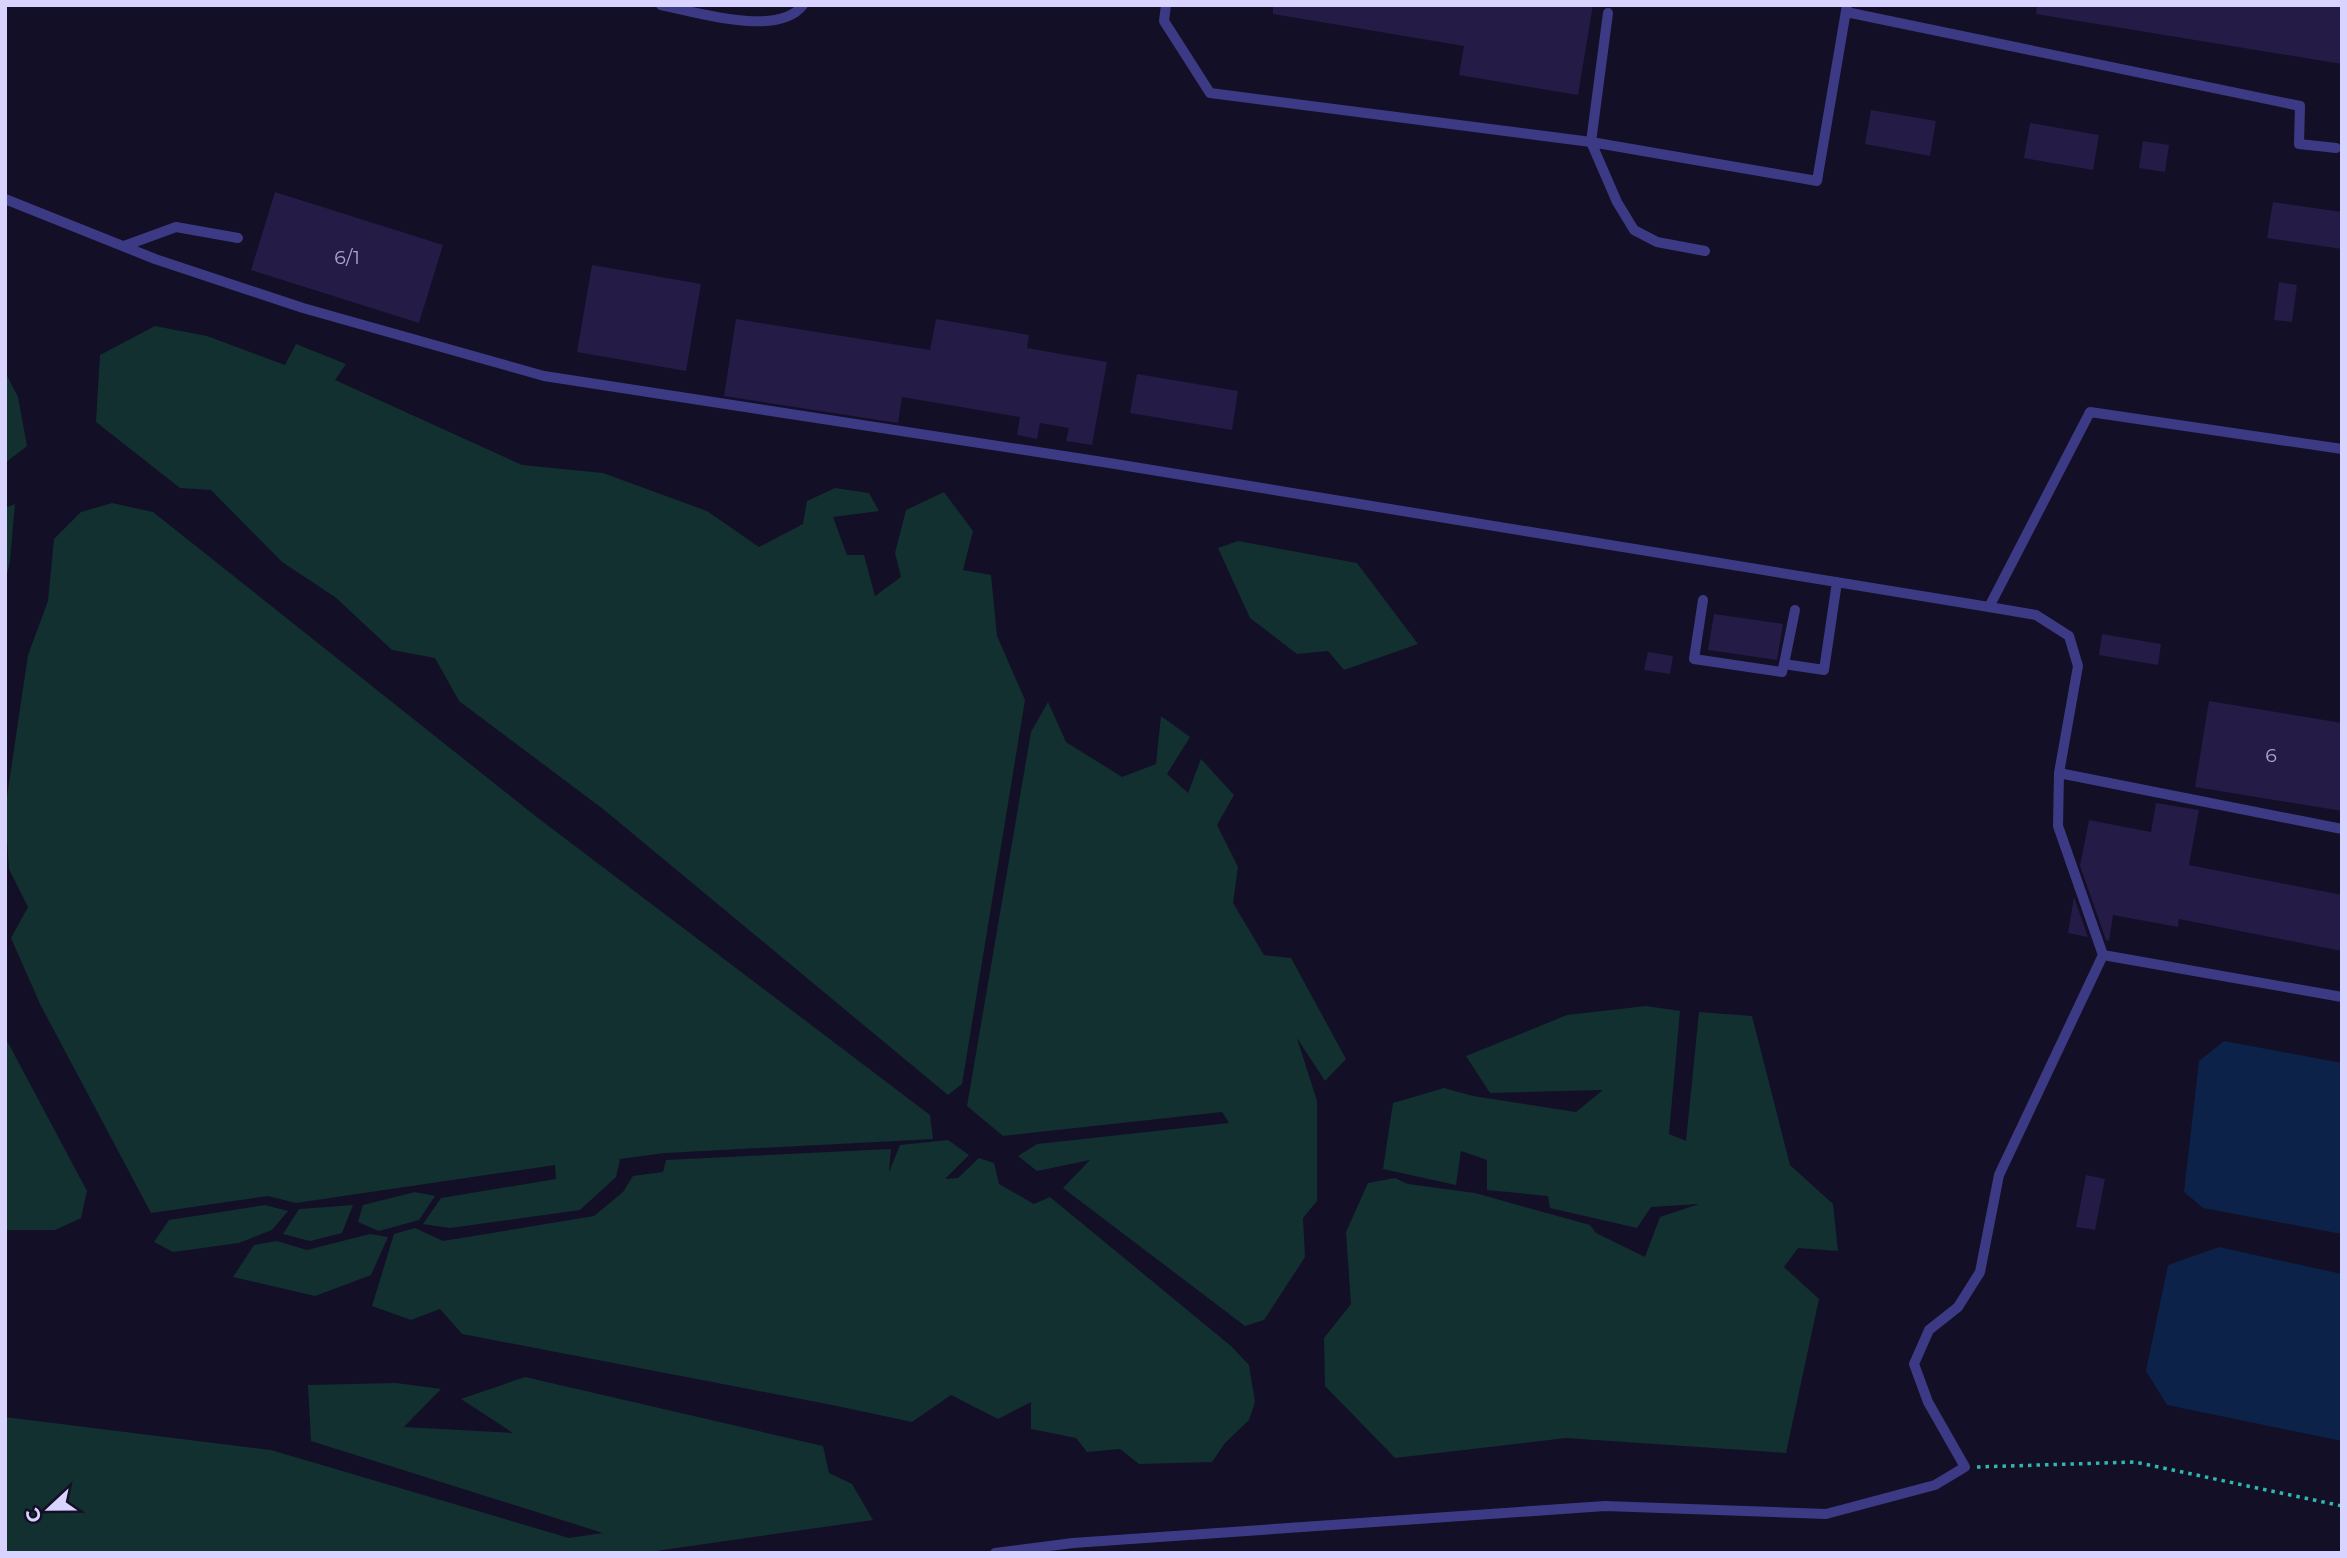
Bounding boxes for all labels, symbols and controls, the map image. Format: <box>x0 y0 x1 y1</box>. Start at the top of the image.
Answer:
house number: 6/1 <box>334 246 360 269</box>
house number: 6 <box>2265 744 2277 767</box>
north arrow <box>14 1474 84 1544</box>
text: С <box>20 1504 47 1526</box>

